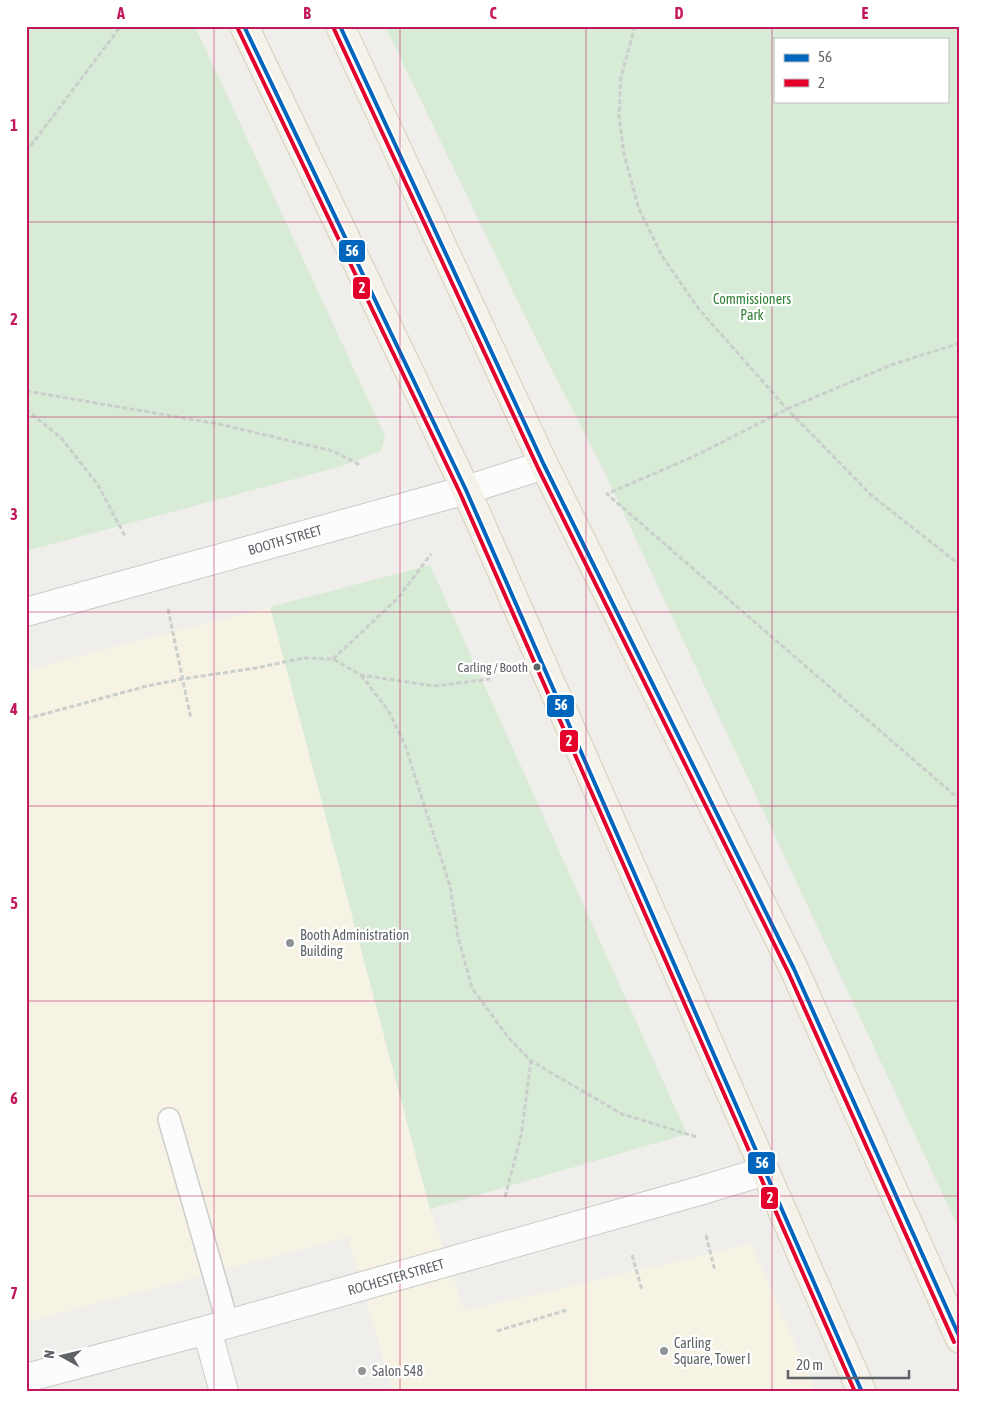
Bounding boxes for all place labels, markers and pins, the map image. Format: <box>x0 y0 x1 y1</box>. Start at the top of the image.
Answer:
place label: Carling / Booth <box>458 660 528 675</box>
marker: Carling / Booth <box>532 662 542 672</box>
place label: Booth Administration Building <box>300 927 409 959</box>
marker: Booth Administration Building <box>284 937 296 949</box>
place label: Carling Square, Tower I <box>674 1335 751 1367</box>
marker: Carling Square, Tower I <box>658 1345 670 1357</box>
place label: Salon 548 <box>372 1363 423 1379</box>
marker: Salon 548 <box>356 1365 368 1377</box>

